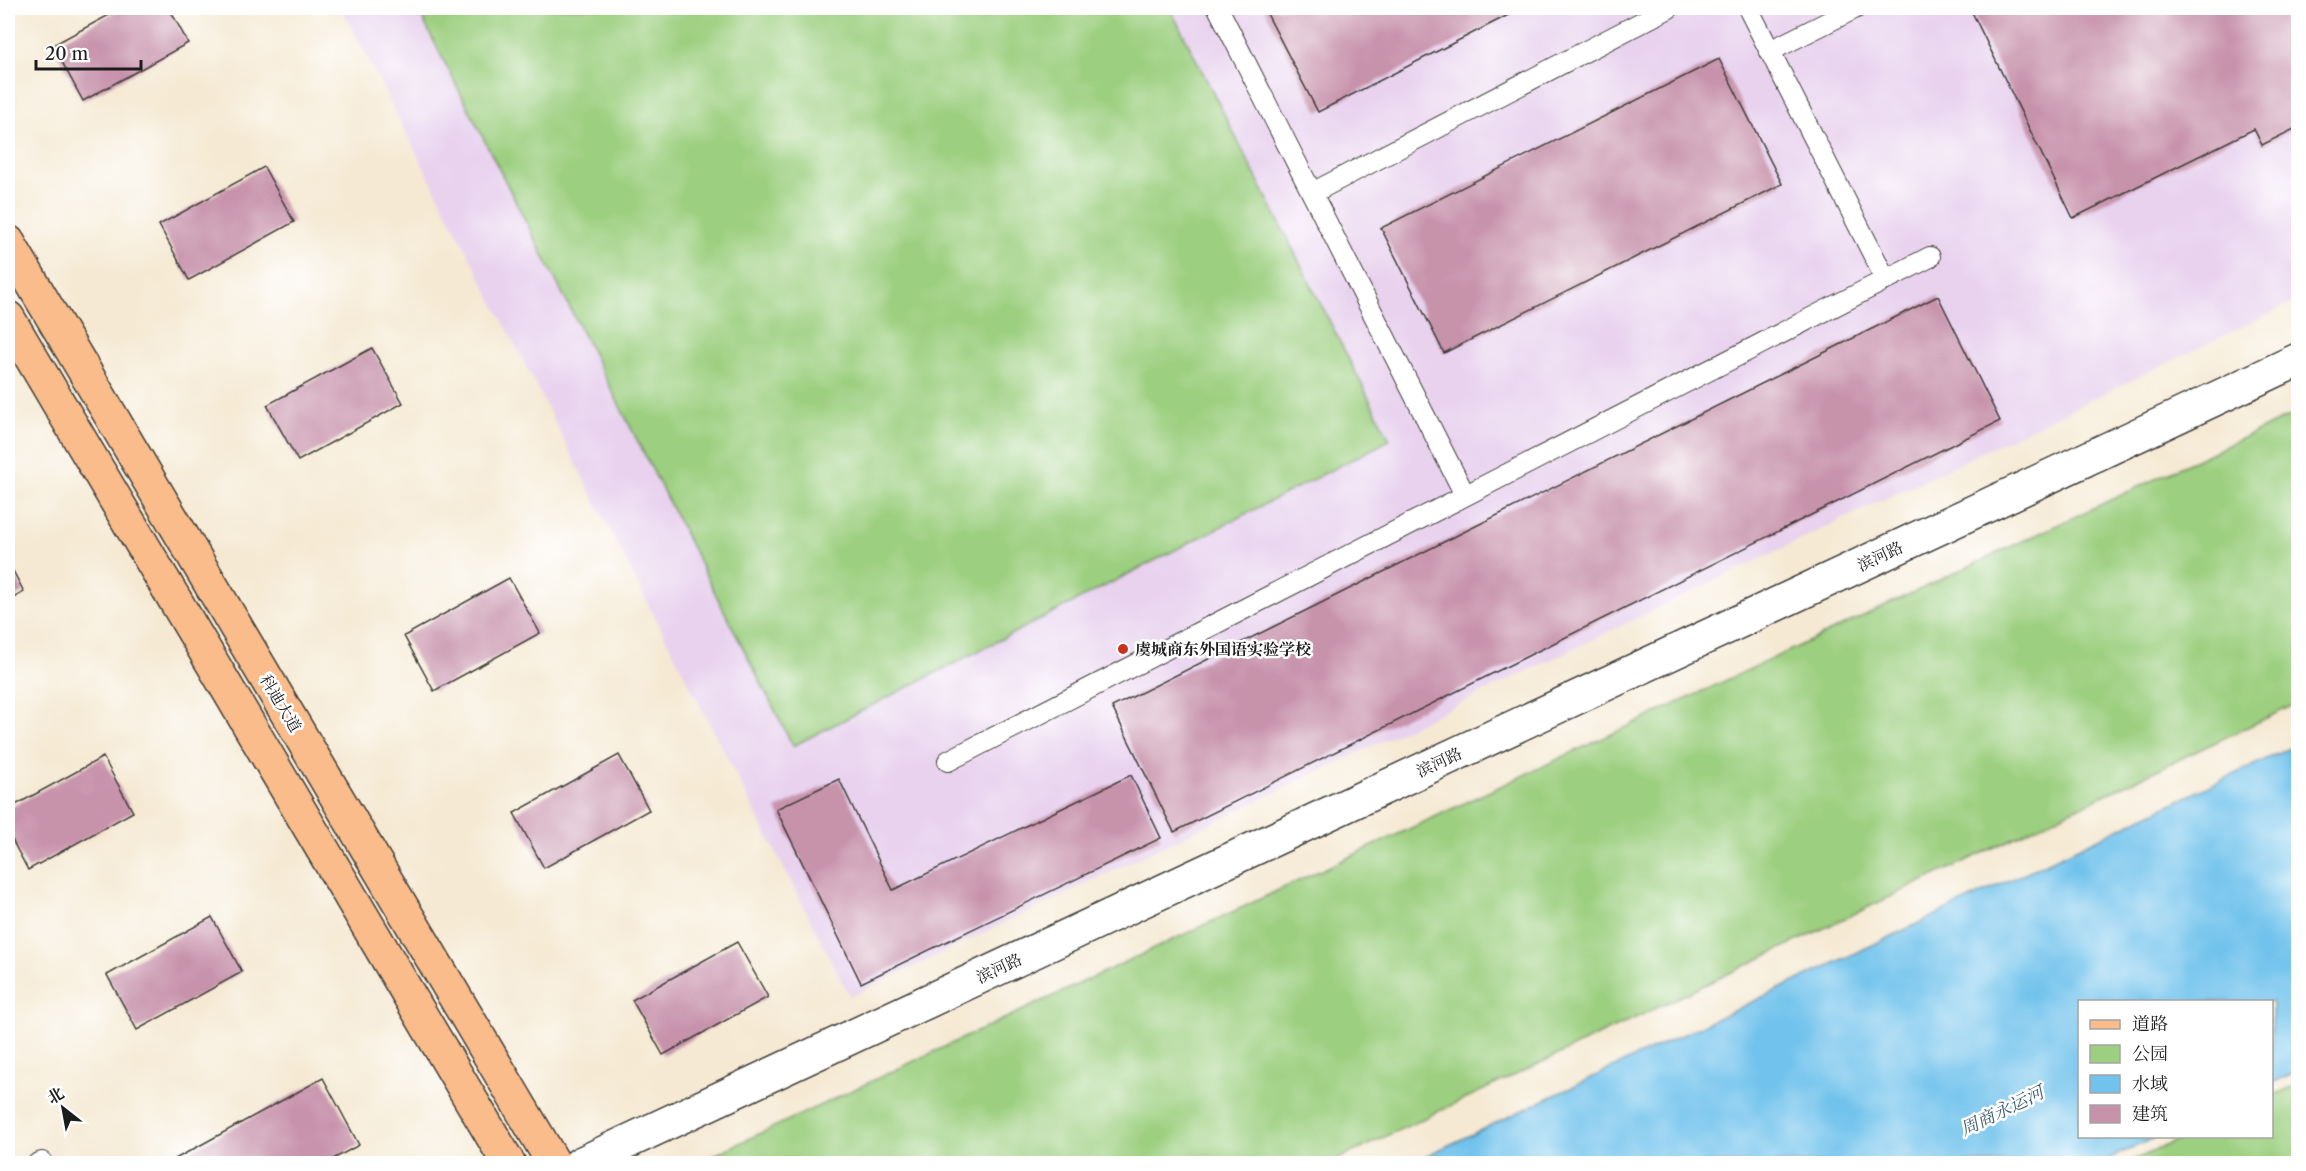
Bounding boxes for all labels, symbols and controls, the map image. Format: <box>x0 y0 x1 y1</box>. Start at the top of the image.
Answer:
scale bar <box>36 33 141 71</box>
text: 20 m <box>45 43 89 65</box>
street label: 滨河路 <box>1854 537 1906 575</box>
place label: 虞城商东外国语实验学校 <box>1135 639 1311 659</box>
marker: 虞城商东外国语实验学校 <box>1116 642 1130 656</box>
street label: 科迪大道 <box>256 670 306 736</box>
street label: 滨河路 <box>1413 743 1465 781</box>
street label: 滨河路 <box>973 949 1025 987</box>
legend <box>2078 1000 2273 1138</box>
text: 道路 <box>2132 1013 2168 1035</box>
text: 公园 <box>2132 1043 2168 1065</box>
text: 水域 <box>2132 1073 2168 1095</box>
north arrow <box>33 1078 93 1138</box>
water label: 周商永运河 <box>1957 1080 2050 1141</box>
text: 北 <box>43 1082 67 1108</box>
text: 建筑 <box>2132 1103 2168 1125</box>

